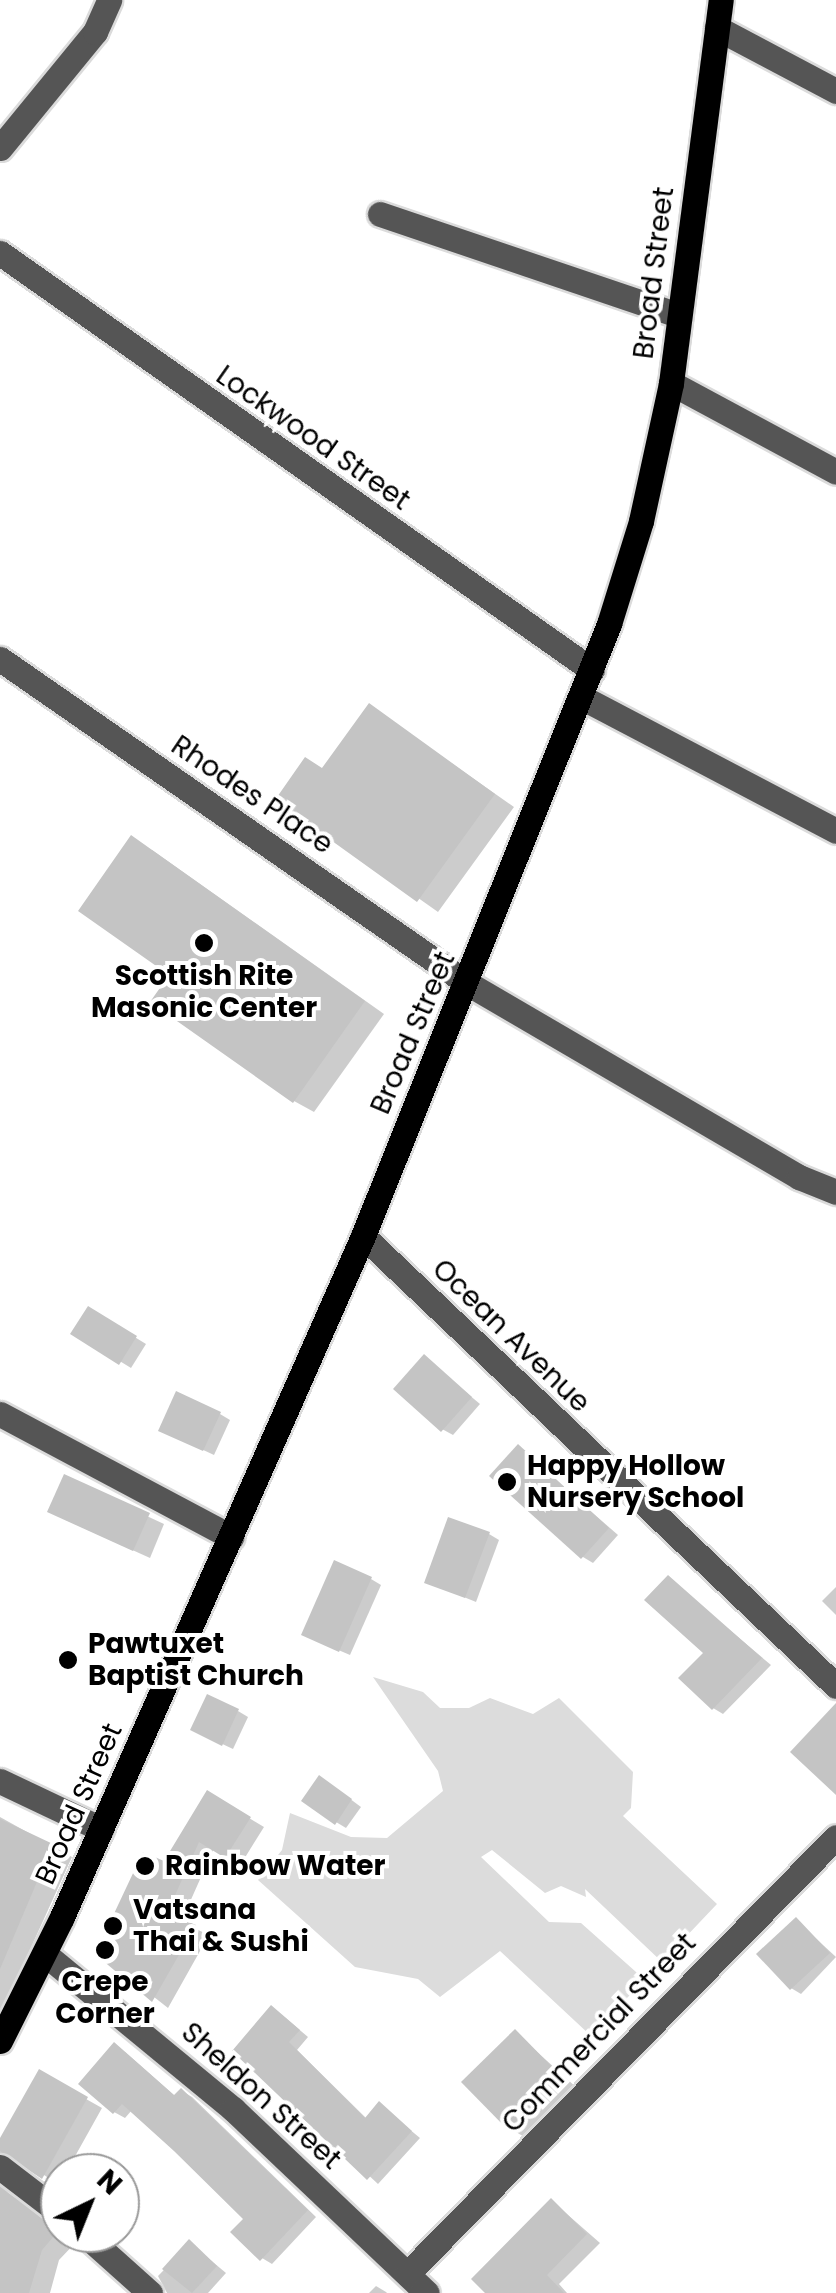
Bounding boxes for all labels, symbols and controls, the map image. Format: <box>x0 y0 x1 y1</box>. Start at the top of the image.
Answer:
street label: Broad Street <box>627 185 681 361</box>
street label: Lockwood Street <box>210 359 416 517</box>
street label: Rhodes Place <box>165 729 339 861</box>
marker: Scottish Rite Masonic Center <box>193 932 215 954</box>
street label: Broad Street <box>364 947 462 1119</box>
place label: Scottish Rite Masonic Center <box>91 959 317 1025</box>
street label: Ocean Avenue <box>425 1252 597 1420</box>
place label: Happy Hollow Nursery School <box>527 1449 744 1515</box>
marker: Happy Hollow Nursery School <box>496 1471 518 1493</box>
place label: Pawtuxet Baptist Church <box>88 1627 304 1693</box>
marker: Pawtuxet Baptist Church <box>57 1649 79 1671</box>
street label: Broad Street <box>29 1718 129 1890</box>
place label: Rainbow Water <box>165 1849 385 1883</box>
marker: Rainbow Water <box>134 1855 156 1877</box>
place label: Vatsana Thai & Sushi <box>133 1893 309 1959</box>
marker: Vatsana Thai & Sushi <box>102 1915 124 1937</box>
street label: Commercial Street <box>495 1926 703 2140</box>
marker: Crepe Corner <box>94 1939 116 1961</box>
place label: Crepe Corner <box>55 1965 155 2031</box>
street label: Sheldon Street <box>174 2016 348 2176</box>
north arrow <box>40 2153 140 2253</box>
text: N <box>88 2161 130 2204</box>

